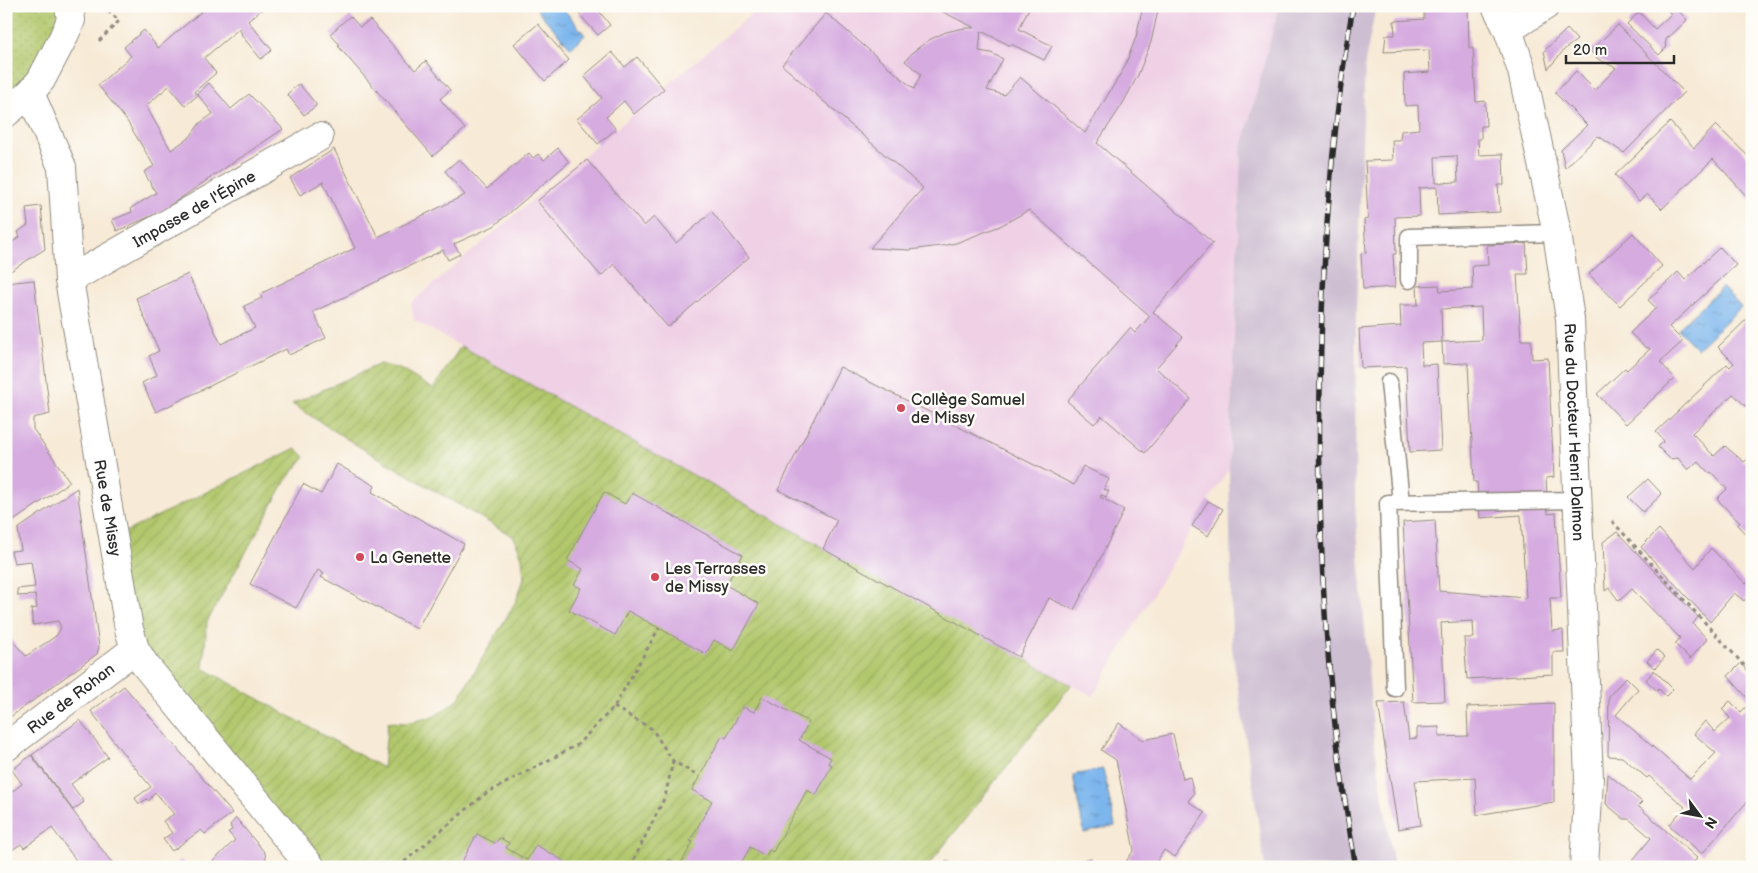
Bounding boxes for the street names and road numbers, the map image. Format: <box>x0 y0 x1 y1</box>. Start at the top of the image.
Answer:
street label: Impasse de l'Épine <box>130 167 260 252</box>
street label: Rue du Docteur Henri Dalmon <box>1559 323 1587 541</box>
street label: Rue de Missy <box>89 458 124 559</box>
street label: Rue de Rohan <box>24 660 119 738</box>

